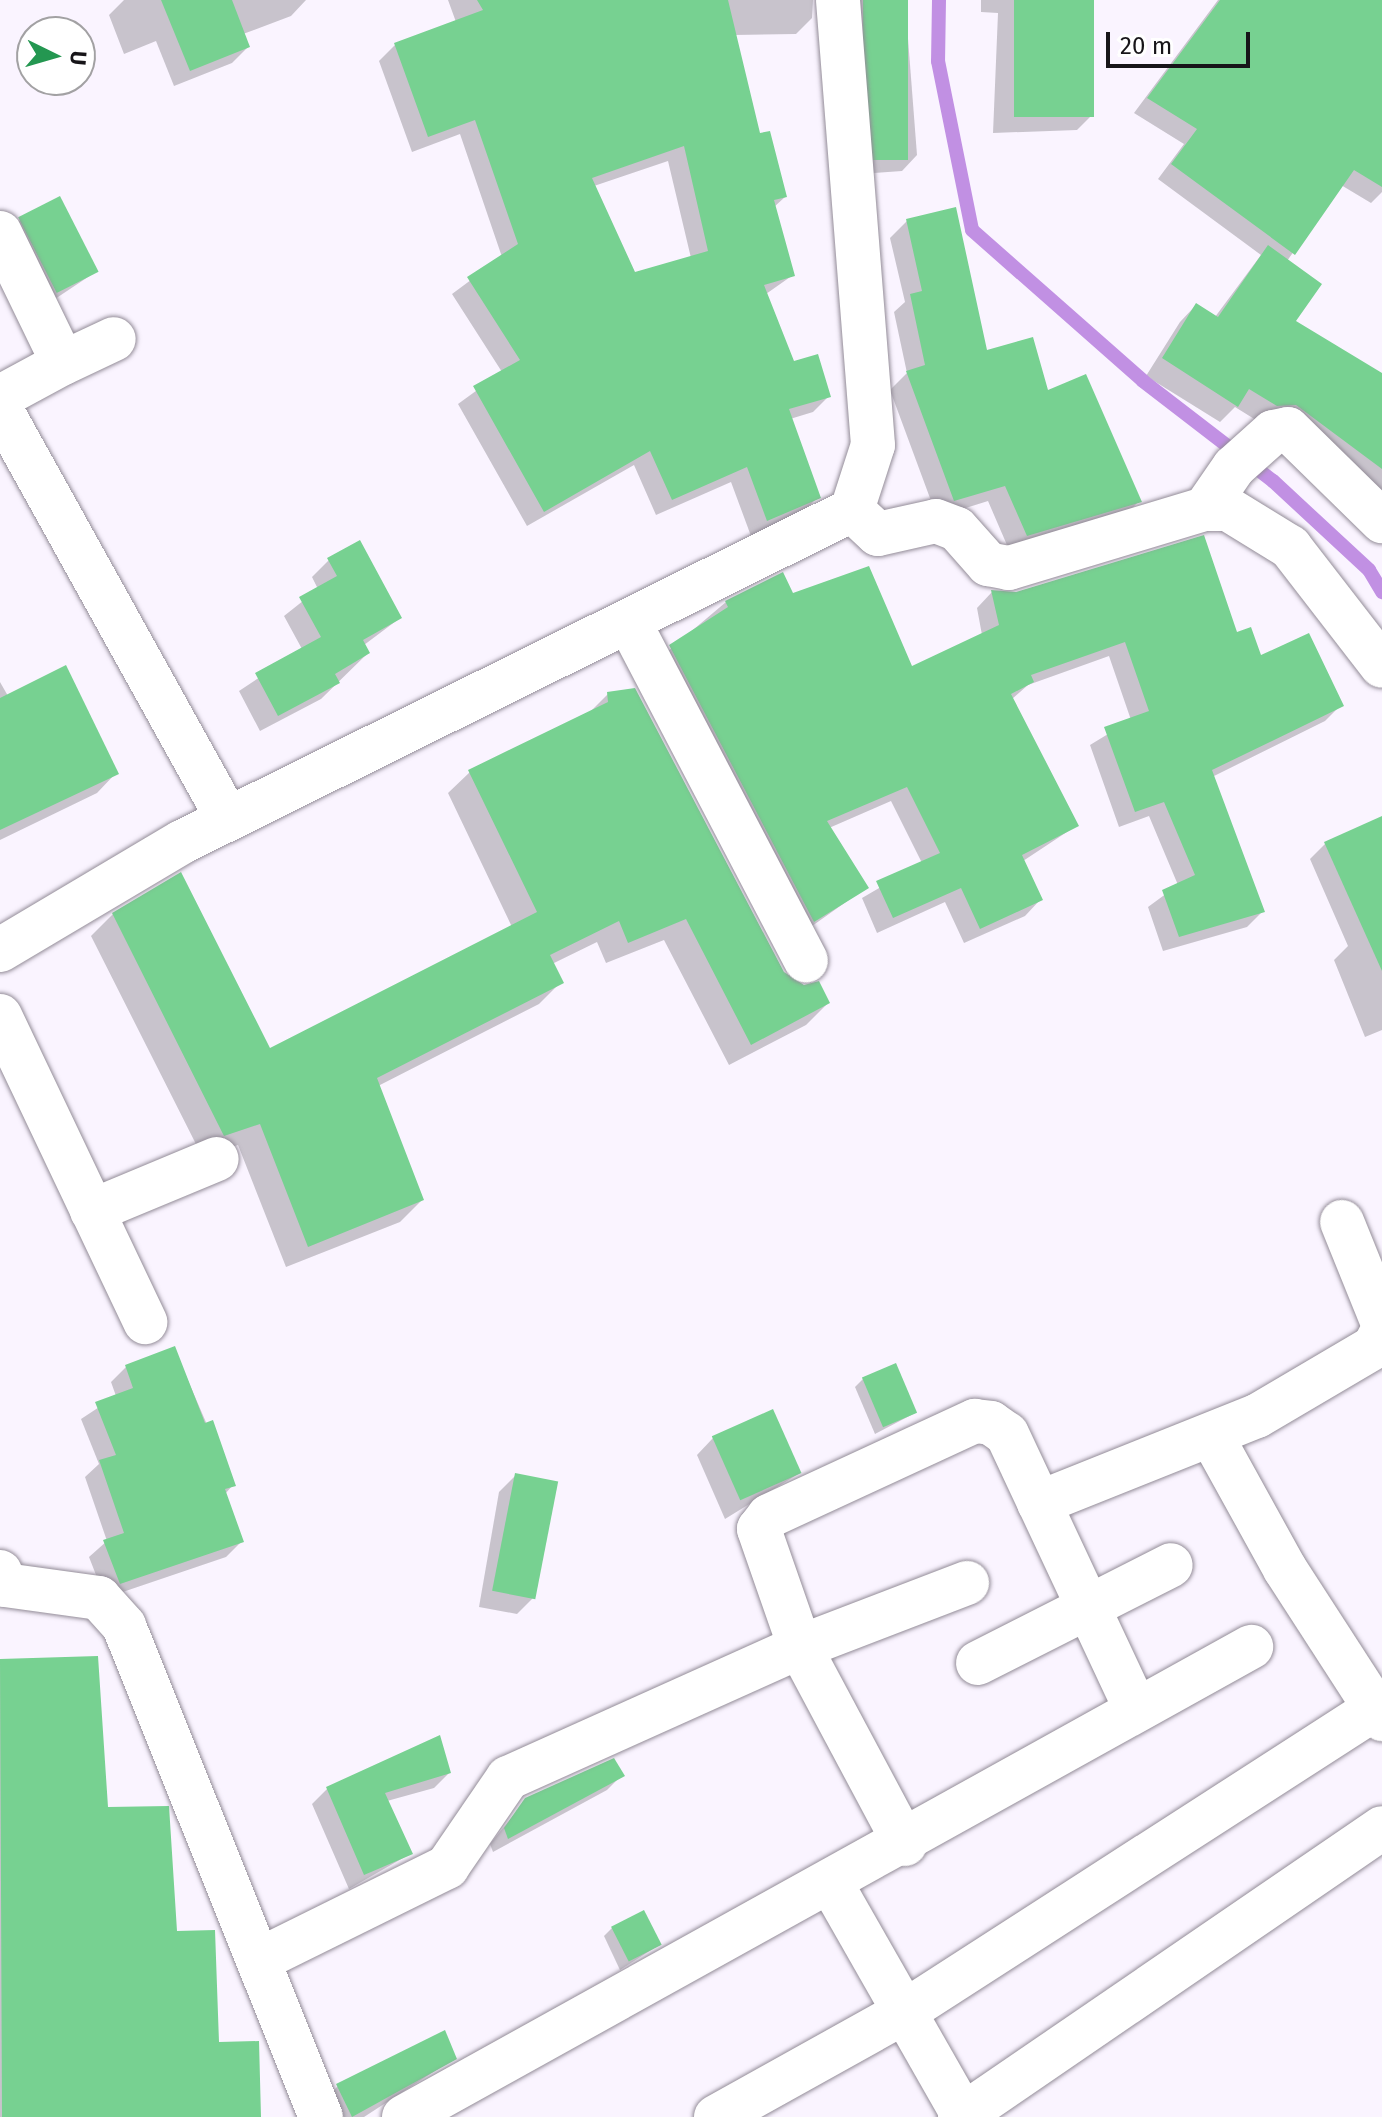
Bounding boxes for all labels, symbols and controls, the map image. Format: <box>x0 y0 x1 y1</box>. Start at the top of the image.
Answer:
north arrow <box>16 16 96 96</box>
scale bar <box>1110 16 1254 66</box>
text: 20 m <box>1120 32 1172 60</box>
text: U <box>64 50 92 66</box>

